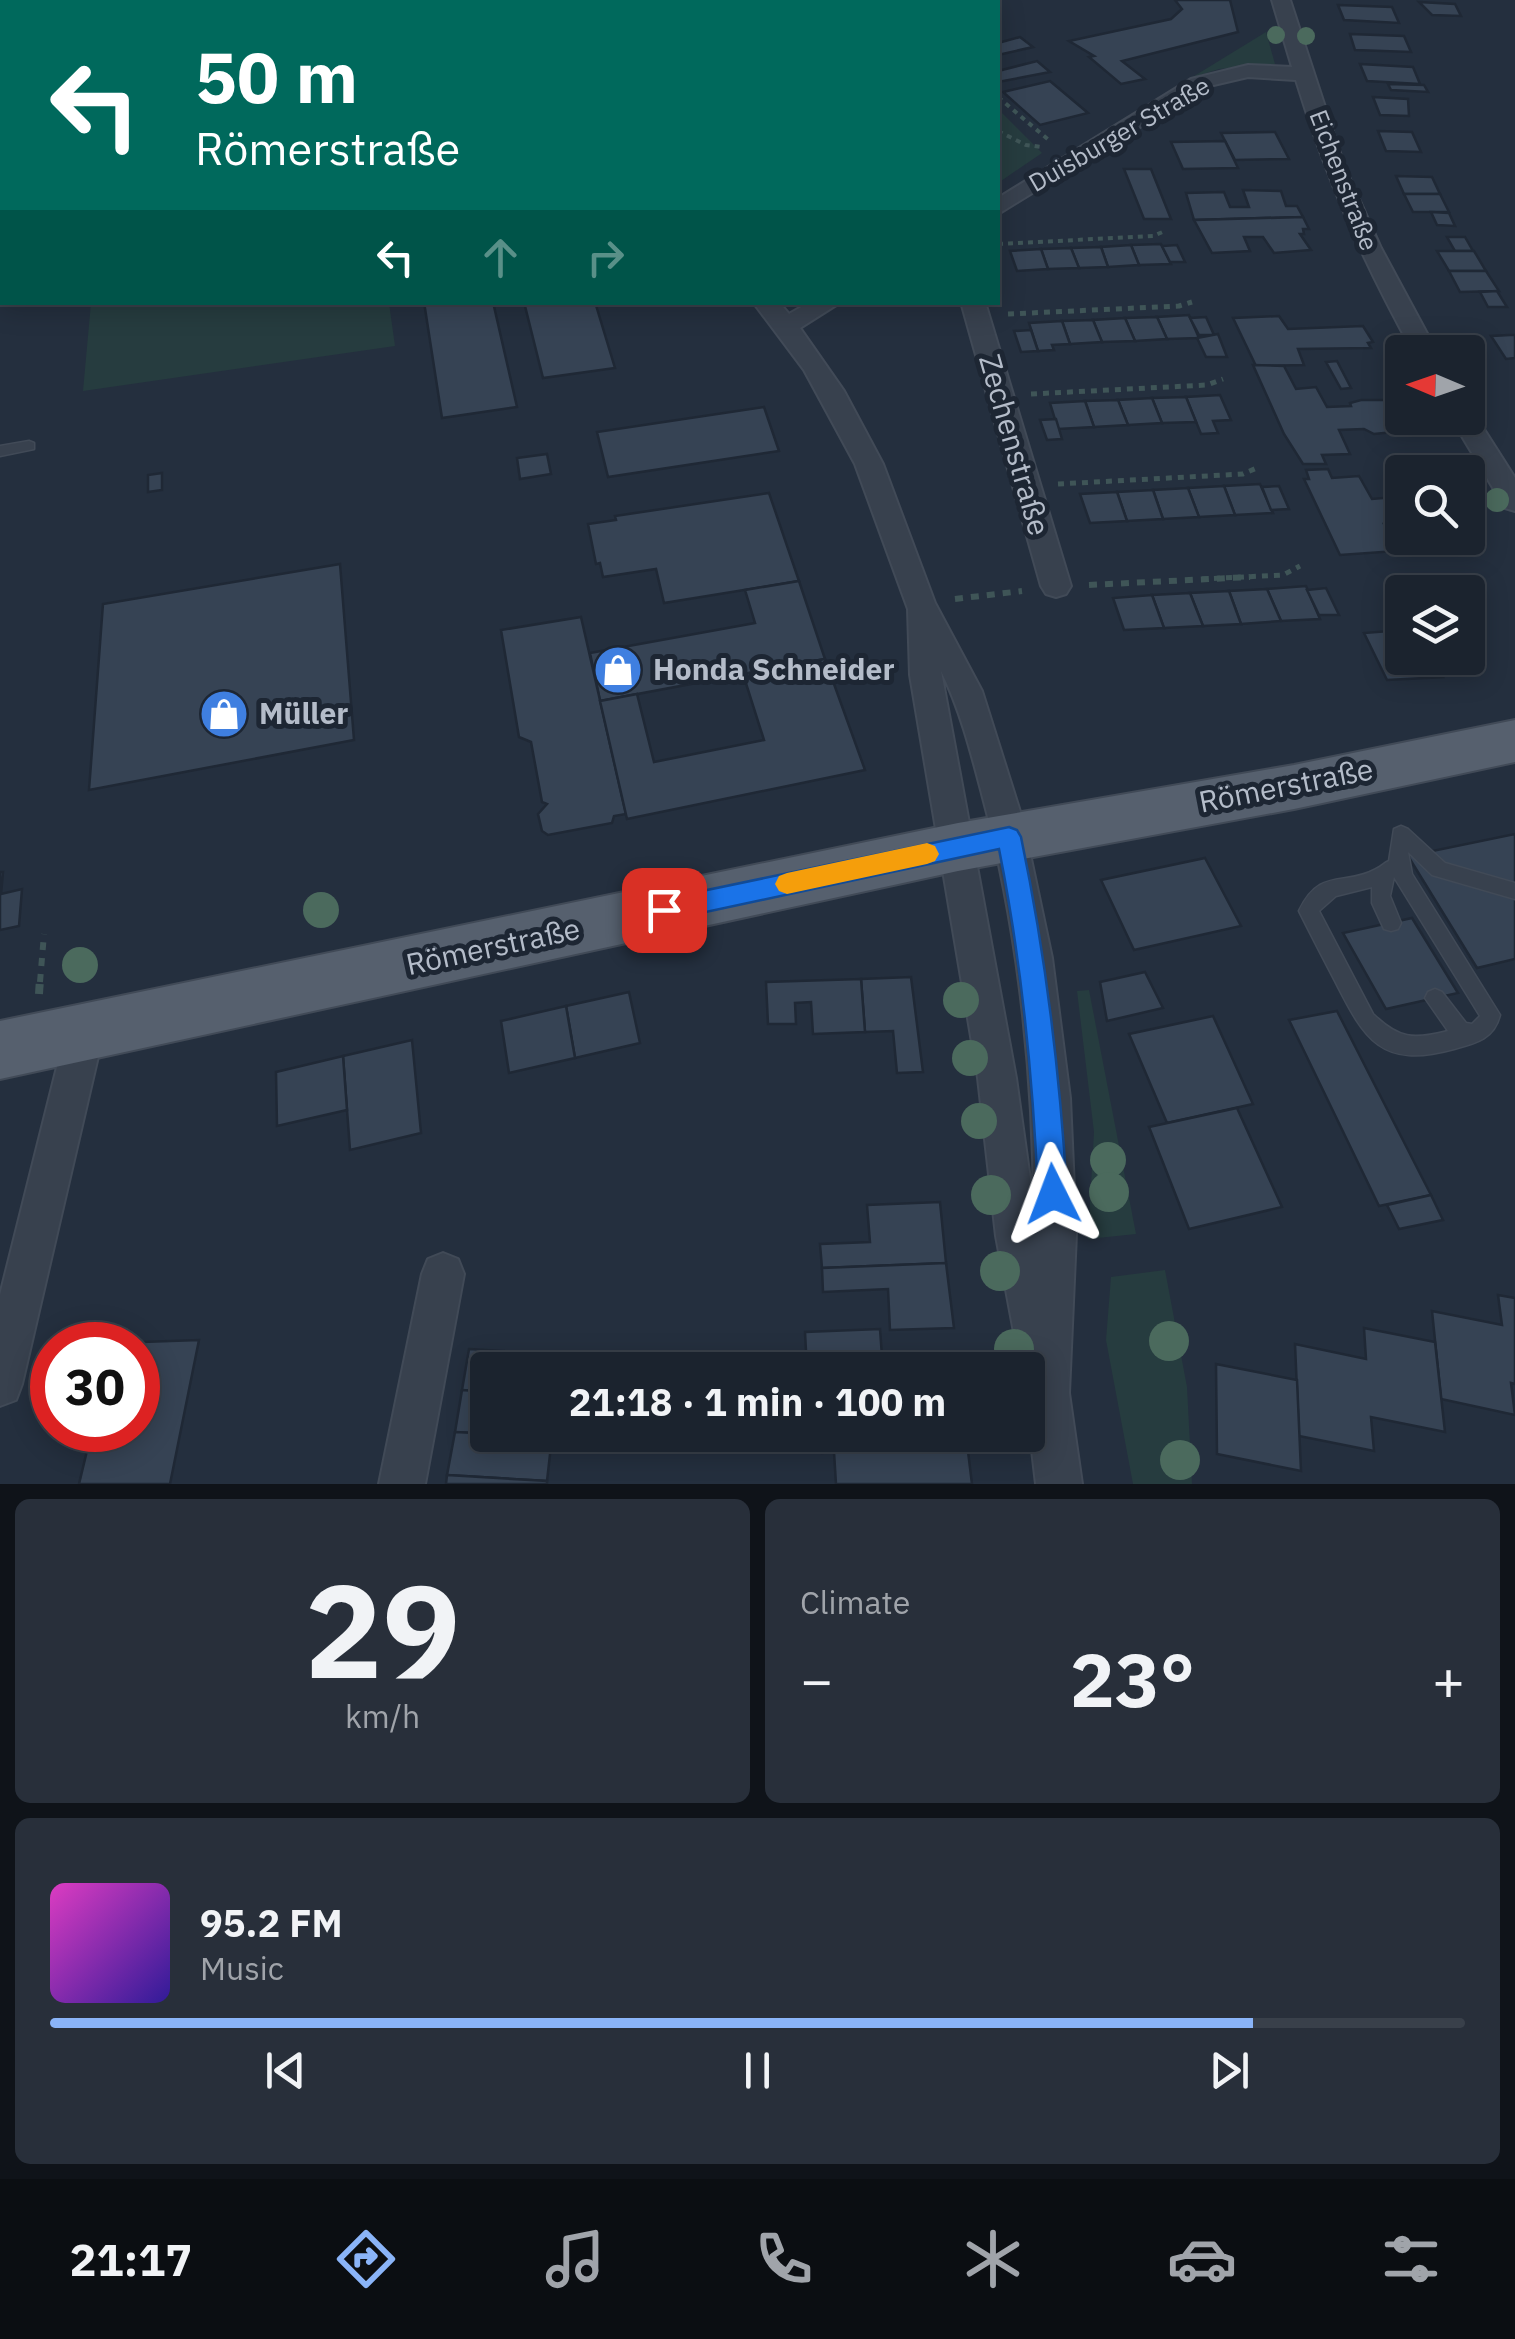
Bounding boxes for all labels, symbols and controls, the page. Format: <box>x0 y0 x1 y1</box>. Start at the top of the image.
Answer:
text: 50 m <box>195 31 358 122</box>
icon: left <box>30 40 160 170</box>
street label: Duisburger Straße <box>1022 68 1215 199</box>
street label: Eichenstraße <box>1302 105 1386 255</box>
text: Römerstraße <box>195 119 460 177</box>
icon: left <box>368 230 423 285</box>
icon: ahead <box>473 230 528 285</box>
icon: right <box>578 230 633 285</box>
north arrow <box>1385 335 1485 435</box>
map controls <box>1385 335 1485 675</box>
street label: Zechenstraße <box>971 349 1060 540</box>
button: search <box>1385 455 1485 555</box>
button: layers <box>1385 575 1485 675</box>
shop icon: Honda Schneider <box>592 644 644 696</box>
place label: Honda Schneider <box>653 649 895 688</box>
shop icon: Müller <box>198 688 250 740</box>
place label: Müller <box>259 693 348 732</box>
street label: Römerstraße <box>1195 749 1376 821</box>
pin <box>622 868 707 953</box>
icon: arrive <box>637 883 692 938</box>
street label: Römerstraße <box>402 908 583 983</box>
position arrow <box>1001 1142 1105 1246</box>
speed limit sign: 30 <box>30 1322 160 1452</box>
text: 21:18 · 1 min · 100 m <box>569 1377 946 1426</box>
text: 29 <box>304 1545 461 1714</box>
text: Climate <box>800 1581 910 1623</box>
text: 23° <box>1070 1630 1195 1728</box>
text: − <box>800 1644 833 1715</box>
text: + <box>1432 1644 1465 1715</box>
text: km/h <box>345 1695 420 1737</box>
text: 95.2 FM <box>200 1898 343 1947</box>
text: Music <box>200 1947 284 1989</box>
icon: previous <box>258 2043 313 2098</box>
icon: pause <box>730 2043 785 2098</box>
icon: next <box>1202 2043 1257 2098</box>
icon: directions <box>331 2224 401 2294</box>
icon: music <box>540 2224 610 2294</box>
icon: phone <box>749 2224 819 2294</box>
icon: climate <box>958 2224 1028 2294</box>
icon: car <box>1167 2224 1237 2294</box>
icon: filters <box>1376 2224 1446 2294</box>
text: 21:17 <box>69 2230 192 2288</box>

